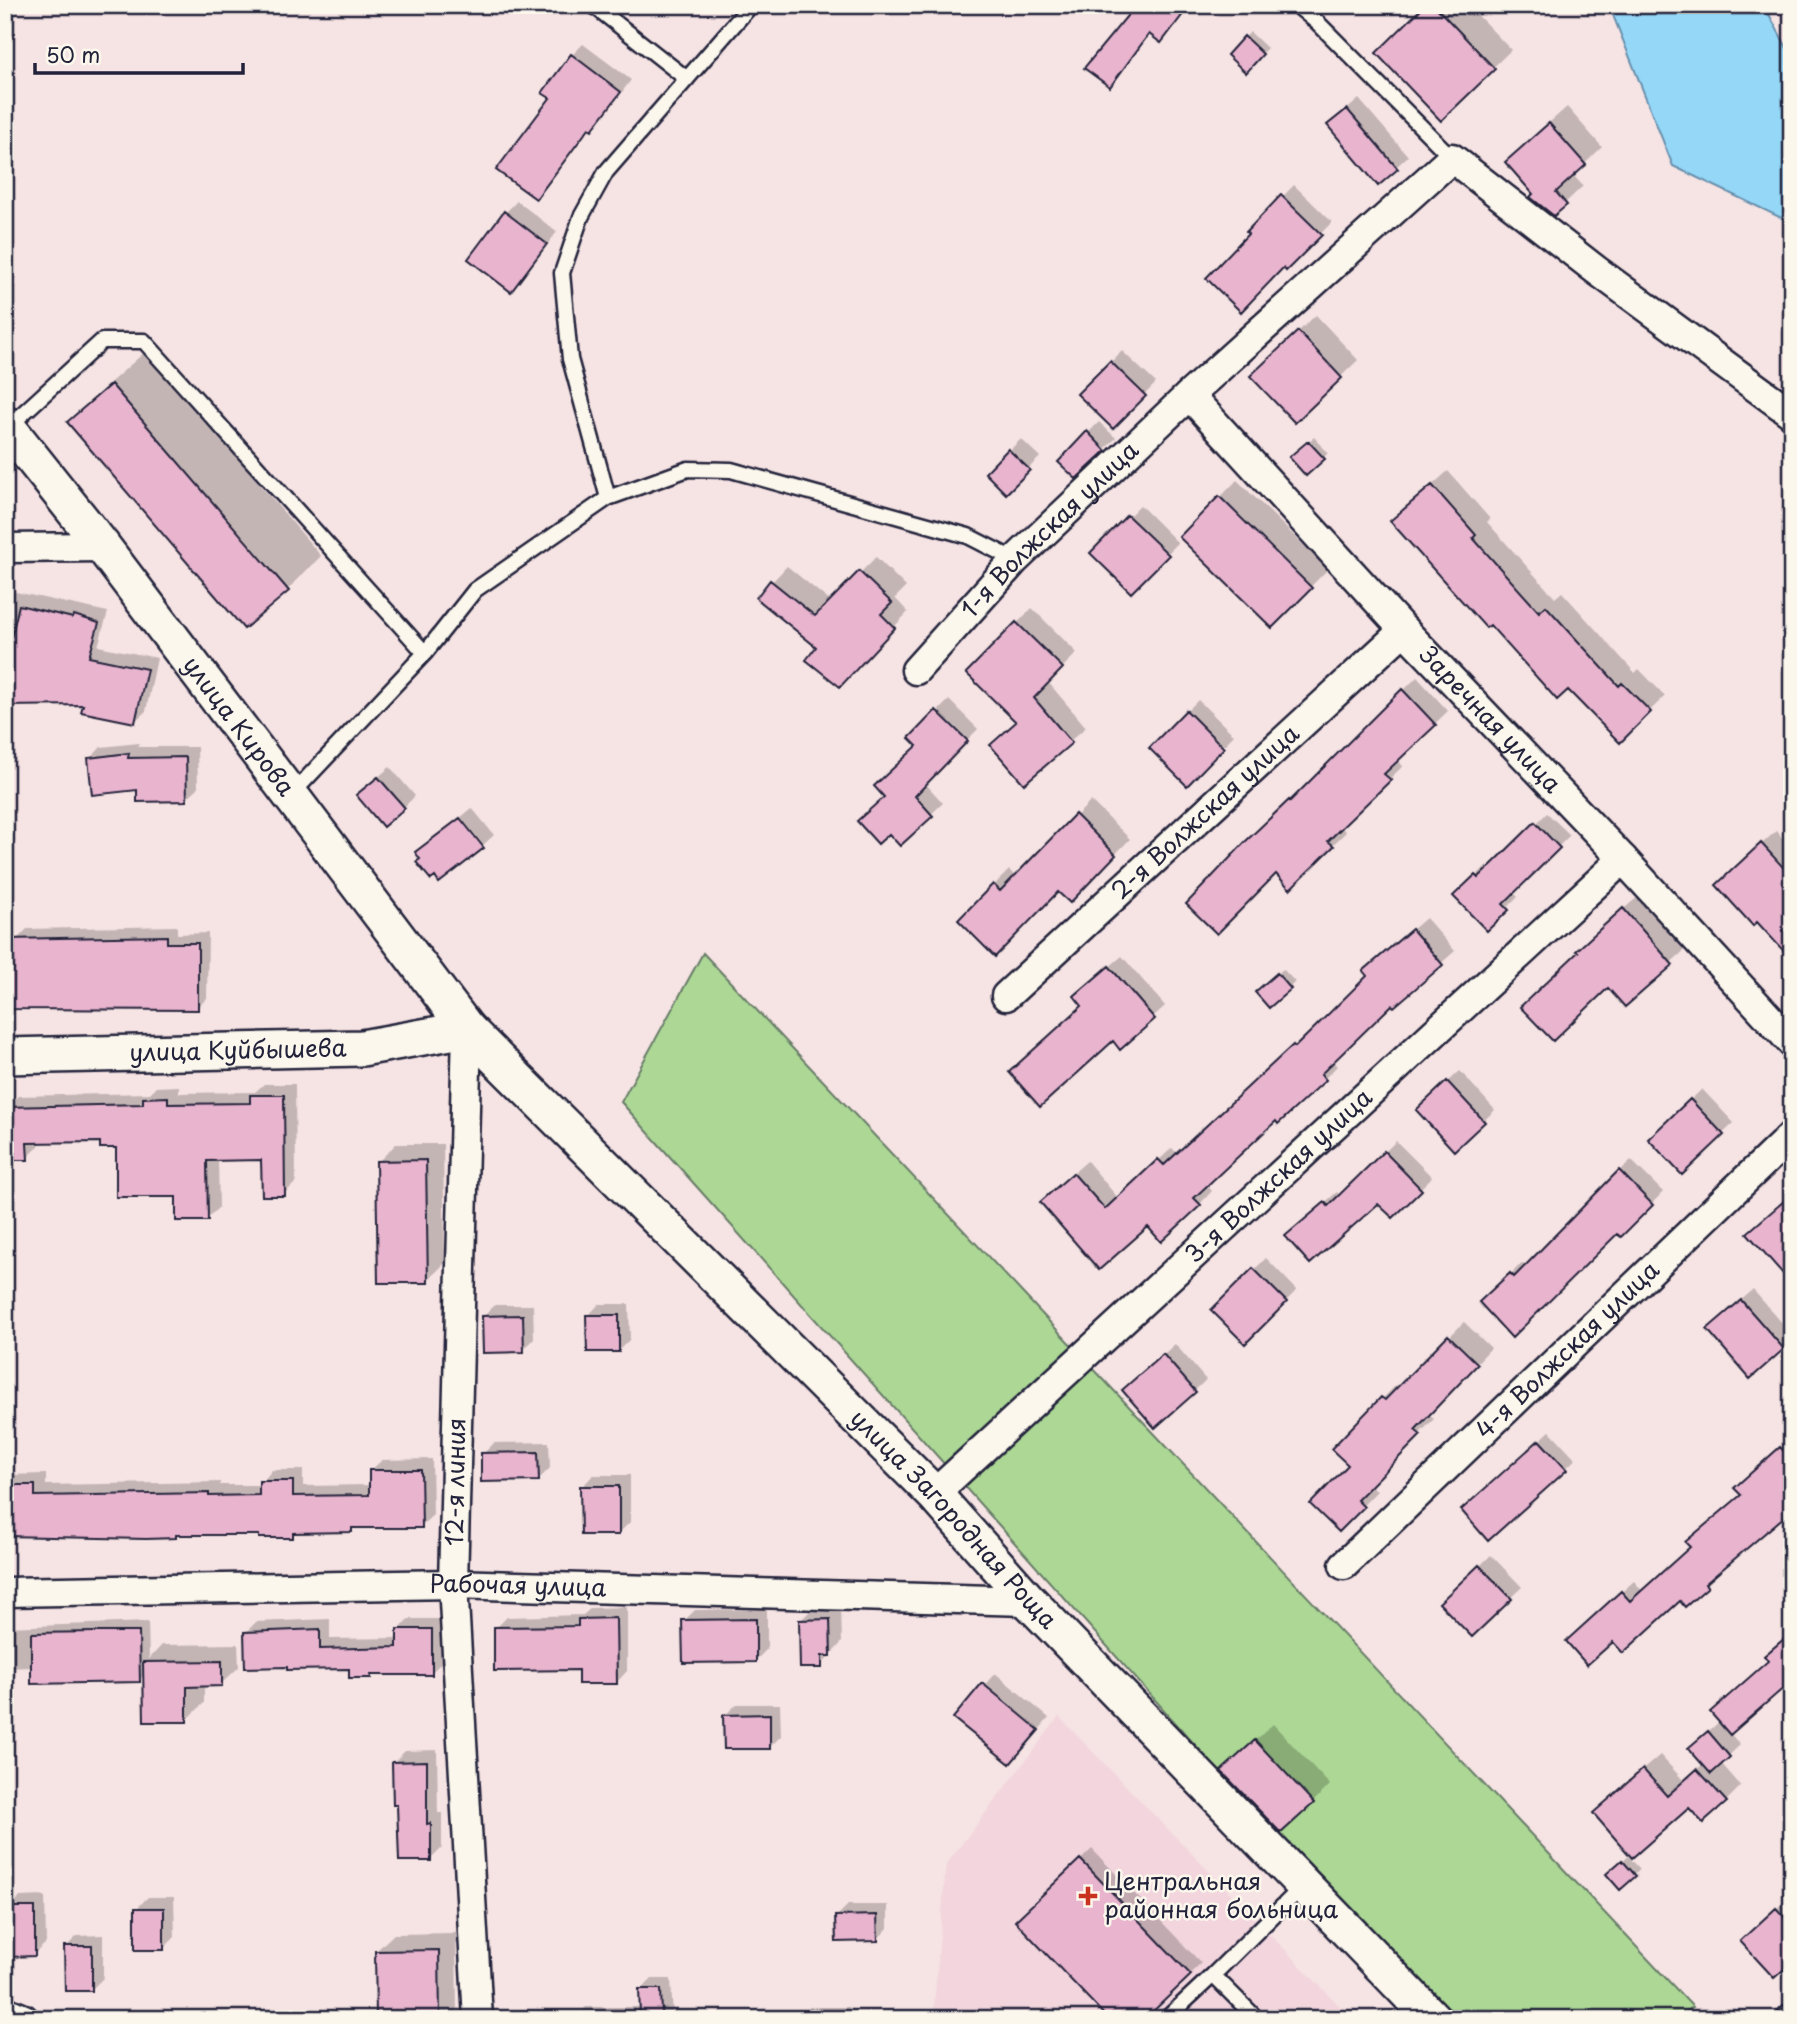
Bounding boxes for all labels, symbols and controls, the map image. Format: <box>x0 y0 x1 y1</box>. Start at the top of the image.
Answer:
scale bar <box>35 32 243 76</box>
text: 50 m <box>46 38 100 70</box>
street label: 1-я Волжская улица <box>951 432 1146 625</box>
street label: Заречная улица <box>1412 637 1571 800</box>
street label: улица Кирова <box>175 648 305 803</box>
street label: 2-я Волжская улица <box>1102 715 1306 907</box>
street label: улица Куйбышева <box>129 1028 347 1069</box>
street label: 3-я Волжская улица <box>1176 1079 1379 1270</box>
street label: 4-я Волжская улица <box>1466 1252 1667 1446</box>
street label: улица Загородная Роща <box>843 1400 1066 1636</box>
street label: 12-я линия <box>435 1418 473 1546</box>
street label: Рабочая улица <box>429 1564 607 1605</box>
place label: Центральная районная больница <box>1104 1862 1338 1926</box>
marker: Центральная районная больница <box>1078 1886 1098 1906</box>

